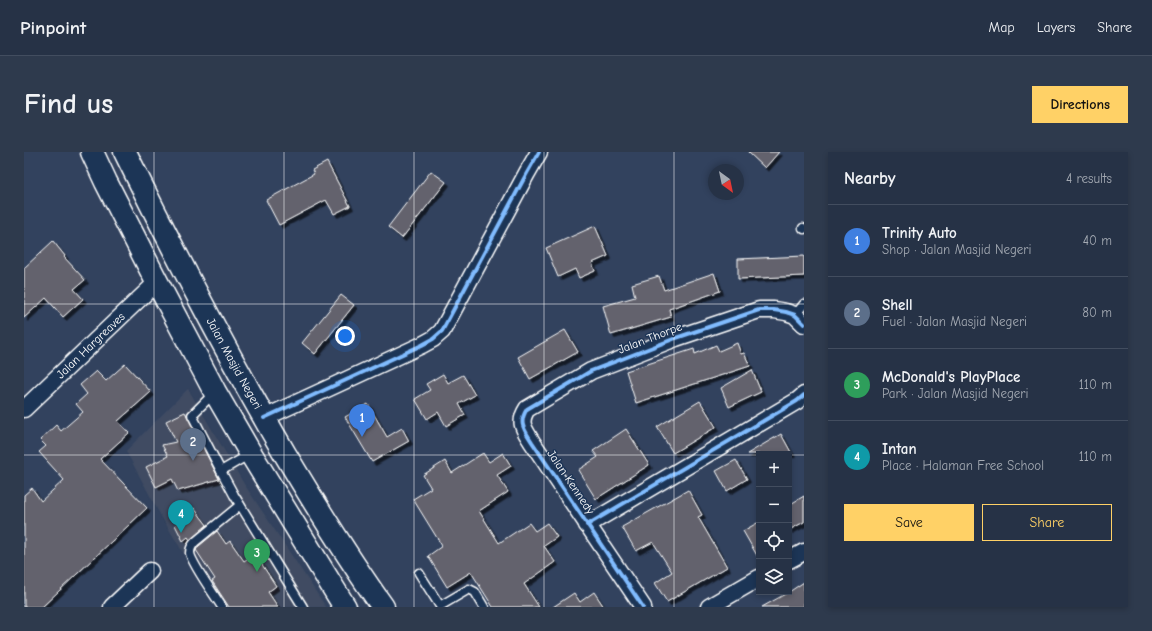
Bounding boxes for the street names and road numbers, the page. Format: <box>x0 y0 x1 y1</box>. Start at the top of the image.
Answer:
street label: Jalan Hargreaves <box>53 310 128 381</box>
street label: Jalan Masjid Negeri <box>204 315 265 412</box>
street label: Jalan Thorpe <box>616 319 684 357</box>
street label: Jalan Kennedy <box>544 447 598 517</box>

